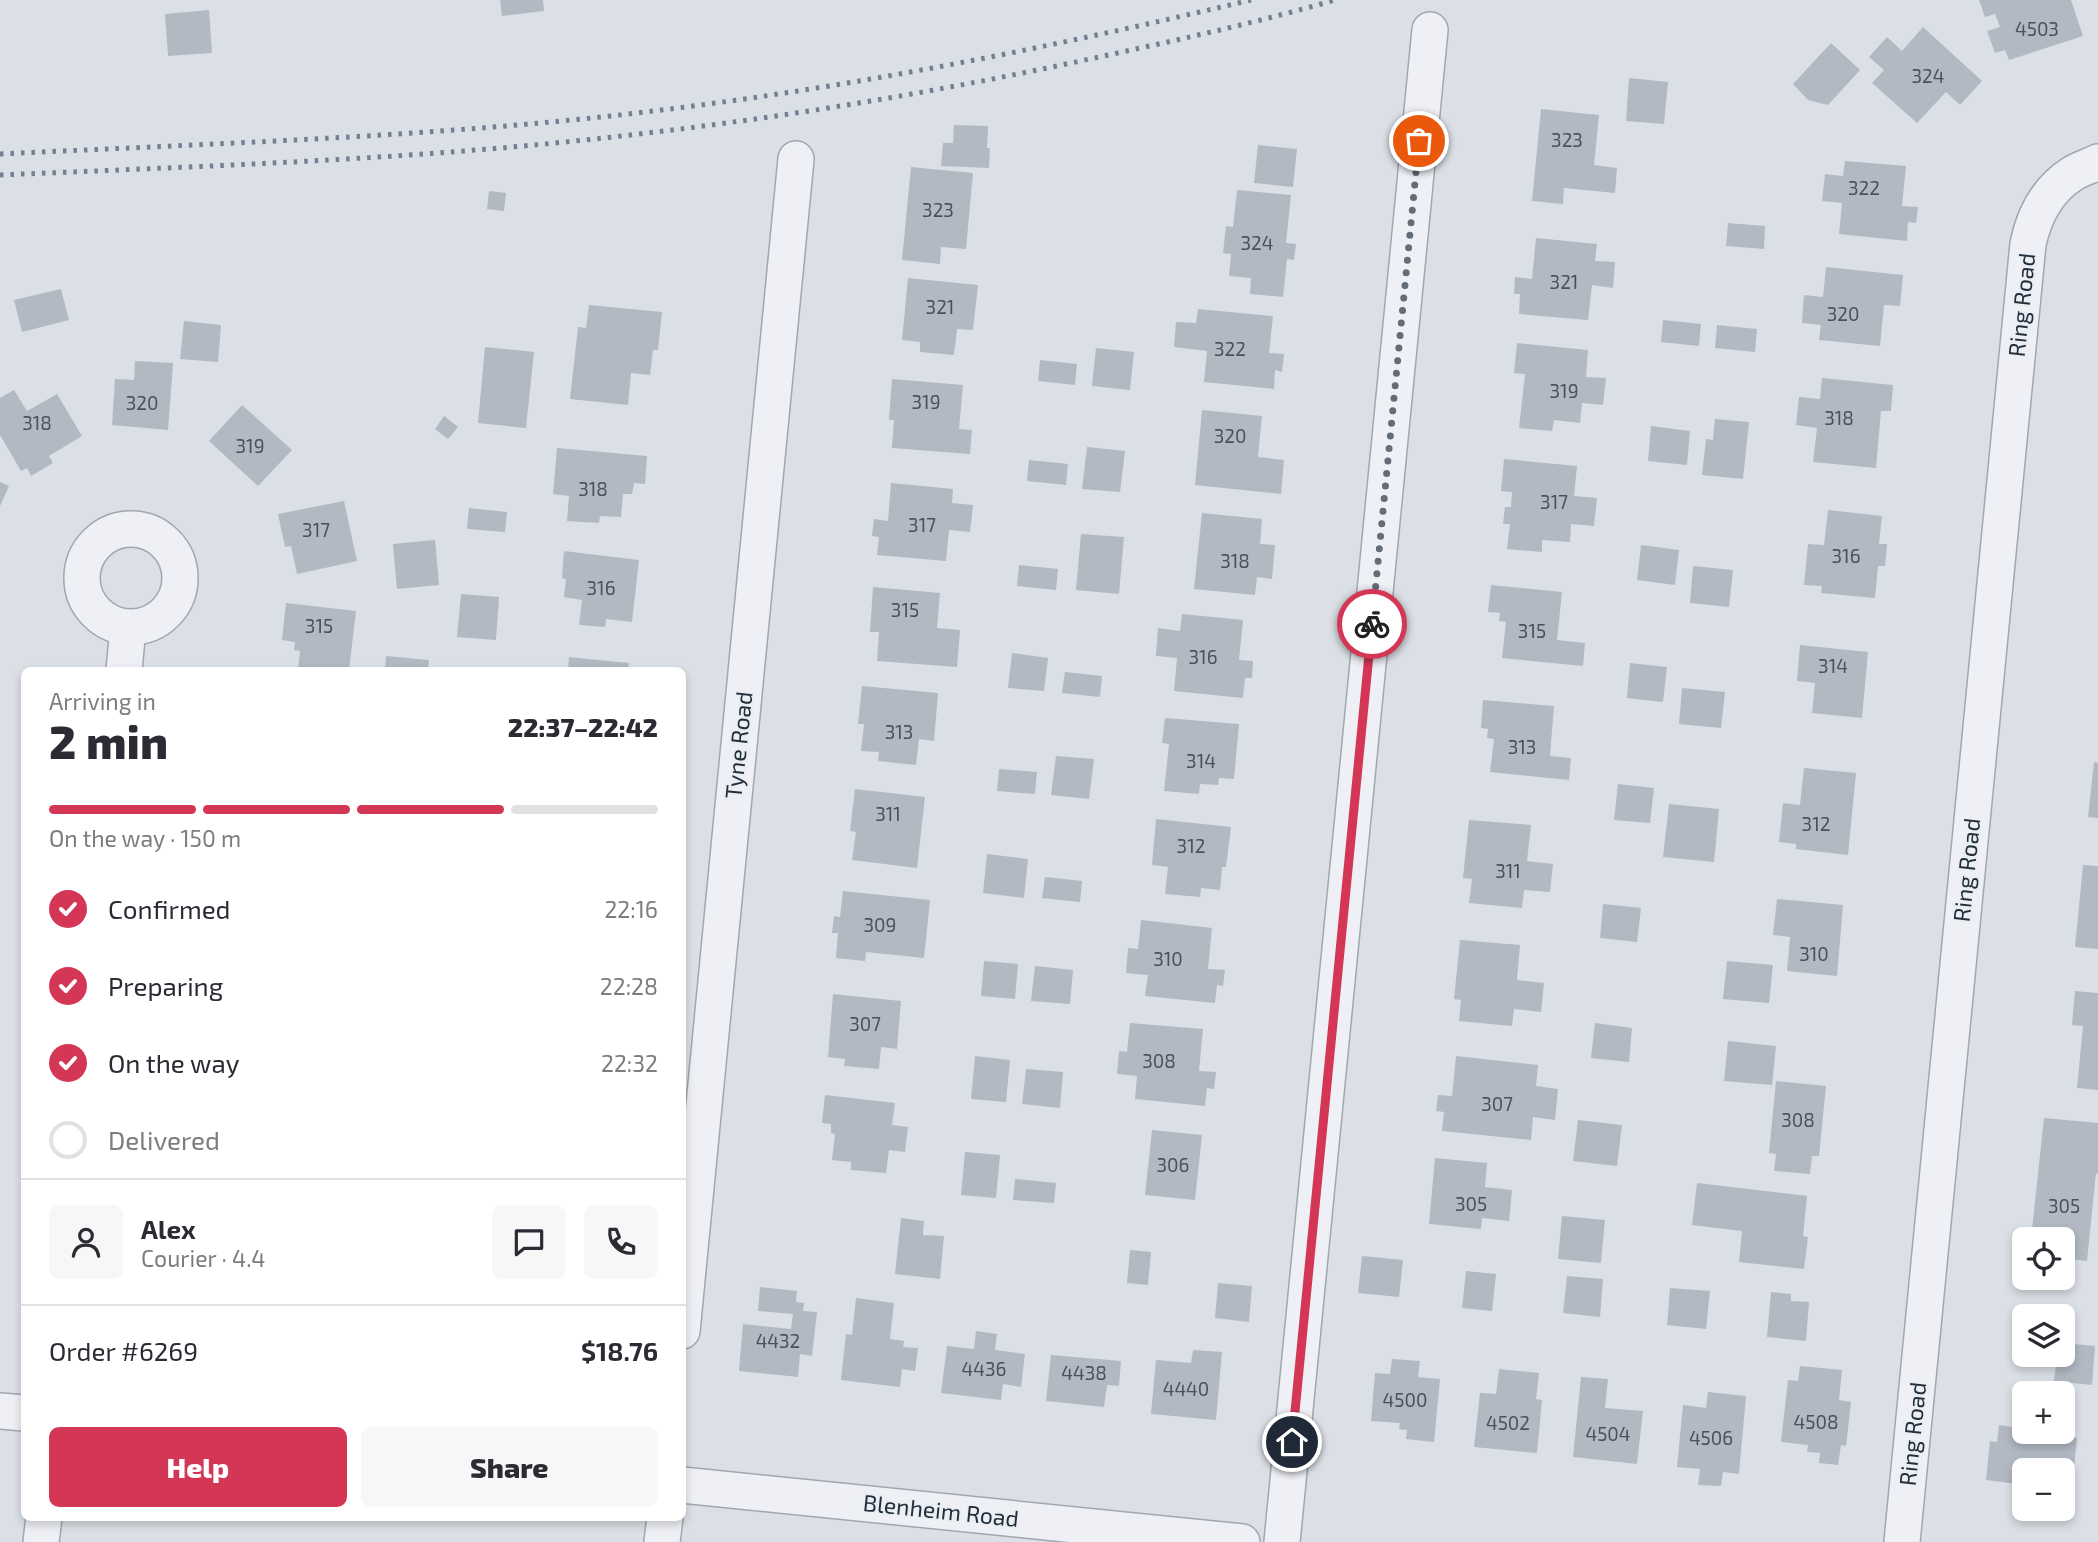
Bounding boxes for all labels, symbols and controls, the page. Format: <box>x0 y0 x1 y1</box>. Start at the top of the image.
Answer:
house number: 4503 <box>2015 17 2059 40</box>
house number: 324 <box>1912 64 1944 87</box>
pin <box>1389 111 1449 171</box>
icon: bag <box>1400 122 1438 160</box>
house number: 323 <box>1551 128 1583 151</box>
house number: 322 <box>1848 176 1880 199</box>
house number: 323 <box>922 198 954 221</box>
house number: 324 <box>1241 231 1273 254</box>
street label: Ring Road <box>2002 252 2040 358</box>
house number: 321 <box>1550 270 1578 293</box>
house number: 321 <box>926 295 954 318</box>
house number: 320 <box>1827 302 1859 325</box>
house number: 322 <box>1214 337 1246 360</box>
house number: 319 <box>1550 379 1579 402</box>
house number: 319 <box>912 390 941 413</box>
house number: 320 <box>126 391 158 414</box>
house number: 318 <box>1824 406 1854 429</box>
house number: 318 <box>22 411 52 434</box>
house number: 320 <box>1214 424 1246 447</box>
house number: 319 <box>236 434 265 457</box>
house number: 318 <box>578 477 608 500</box>
house number: 317 <box>1540 490 1568 513</box>
house number: 317 <box>908 513 936 536</box>
house number: 317 <box>302 518 330 541</box>
house number: 316 <box>1832 544 1861 567</box>
house number: 318 <box>1220 549 1250 572</box>
house number: 316 <box>587 576 616 599</box>
courier <box>1337 589 1407 659</box>
house number: 315 <box>891 598 919 621</box>
icon: bike <box>1353 605 1391 643</box>
house number: 315 <box>305 614 333 637</box>
house number: 315 <box>1518 619 1546 642</box>
house number: 316 <box>1189 645 1218 668</box>
house number: 314 <box>1818 654 1848 677</box>
text: Arriving in <box>49 687 156 715</box>
street label: Tyne Road <box>718 690 758 800</box>
text: 22:37–22:42 <box>508 711 658 742</box>
text: 2 min <box>49 713 168 768</box>
house number: 313 <box>885 720 913 743</box>
house number: 313 <box>1508 735 1536 758</box>
house number: 314 <box>1186 749 1216 772</box>
house number: 311 <box>875 802 901 825</box>
house number: 312 <box>1802 812 1830 835</box>
street label: Ring Road <box>1947 817 1985 923</box>
text: On the way · 150 m <box>49 824 241 852</box>
house number: 312 <box>1177 834 1205 857</box>
house number: 311 <box>1495 859 1521 882</box>
icon: check <box>49 890 87 928</box>
text: Confirmed <box>108 893 231 924</box>
text: 22:16 <box>604 895 658 923</box>
house number: 309 <box>864 913 896 936</box>
house number: 310 <box>1799 942 1829 965</box>
house number: 310 <box>1153 947 1183 970</box>
icon: check <box>49 967 87 1005</box>
text: Preparing <box>108 970 223 1001</box>
text: 22:28 <box>600 972 658 1000</box>
house number: 307 <box>849 1012 881 1035</box>
icon: check <box>49 1044 87 1082</box>
text: On the way <box>108 1047 239 1078</box>
text: 22:32 <box>601 1049 658 1077</box>
house number: 308 <box>1142 1049 1176 1072</box>
house number: 307 <box>1481 1092 1513 1115</box>
house number: 308 <box>1781 1108 1815 1131</box>
text: Delivered <box>108 1124 220 1155</box>
house number: 306 <box>1157 1153 1189 1176</box>
house number: 305 <box>1455 1192 1487 1215</box>
house number: 305 <box>2048 1194 2080 1217</box>
button: person <box>49 1205 123 1279</box>
button: chat <box>492 1205 566 1279</box>
button: phone <box>584 1205 658 1279</box>
text: Alex <box>141 1213 196 1244</box>
map controls <box>2012 1227 2075 1521</box>
button: locate <box>2012 1227 2075 1290</box>
text: Courier · 4.4 <box>141 1244 265 1272</box>
button: layers <box>2012 1304 2075 1367</box>
house number: 4432 <box>756 1329 800 1352</box>
text: Order #6269 <box>49 1335 198 1366</box>
text: $18.76 <box>581 1335 658 1366</box>
house number: 4436 <box>962 1357 1006 1380</box>
house number: 4438 <box>1061 1361 1107 1384</box>
house number: 4440 <box>1163 1377 1209 1400</box>
street label: Ring Road <box>1893 1381 1931 1487</box>
button: + <box>2012 1381 2075 1444</box>
house number: 4500 <box>1383 1388 1427 1411</box>
house number: 4508 <box>1794 1410 1838 1433</box>
house number: 4502 <box>1486 1411 1530 1434</box>
pin <box>1262 1412 1322 1472</box>
house number: 4504 <box>1585 1422 1631 1445</box>
icon: home <box>1273 1423 1311 1461</box>
house number: 4506 <box>1689 1426 1733 1449</box>
button: Help <box>49 1427 347 1507</box>
button: Share <box>361 1427 658 1507</box>
button: − <box>2012 1458 2075 1521</box>
street label: Blenheim Road <box>862 1488 1020 1532</box>

